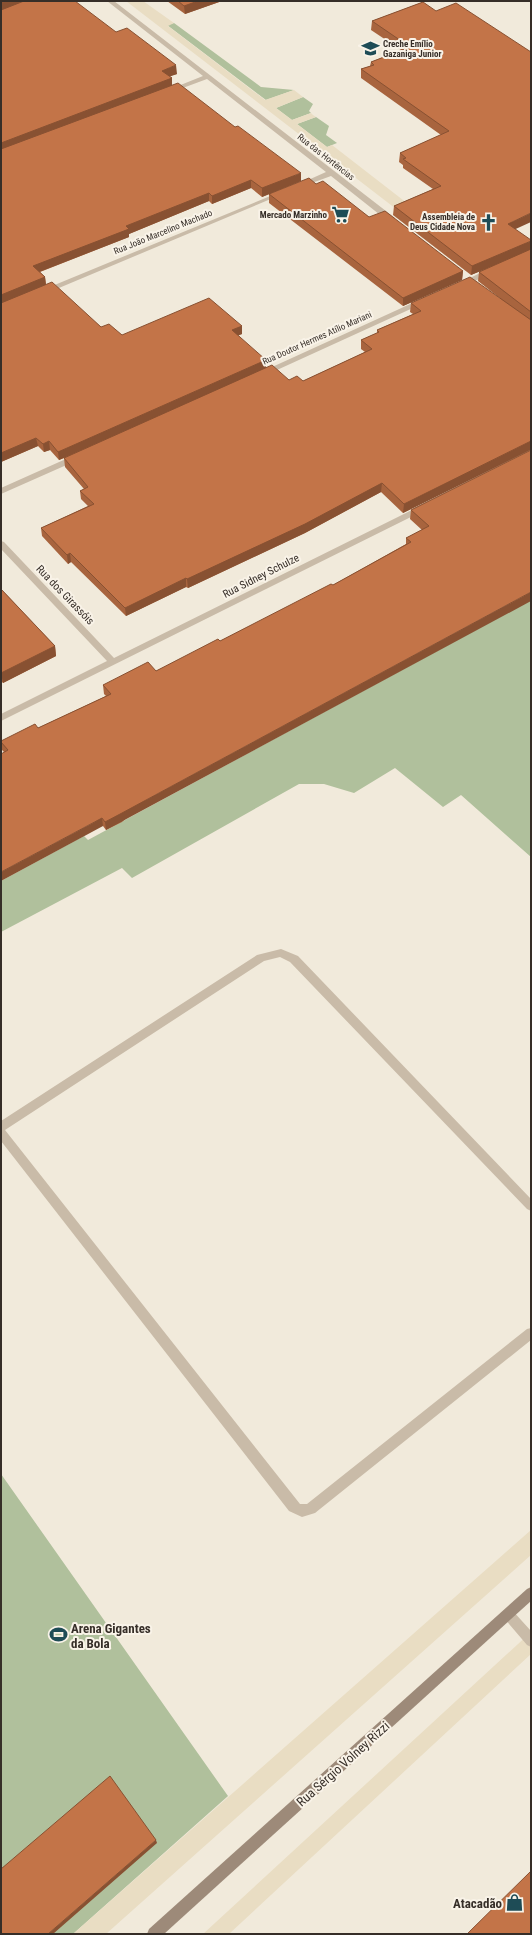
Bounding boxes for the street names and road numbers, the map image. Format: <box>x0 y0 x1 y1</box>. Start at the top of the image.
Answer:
street label: Rua das Hortências <box>296 132 356 182</box>
street label: Rua João Marcelino Machado <box>112 207 214 256</box>
street label: Rua Doutor Hermes Atílio Mariani <box>261 309 373 367</box>
street label: Rua Sidney Schulze <box>221 551 301 601</box>
street label: Rua dos Girassóis <box>33 562 97 628</box>
street label: Rua Sérgio Volney Rizzi <box>294 1718 392 1810</box>

